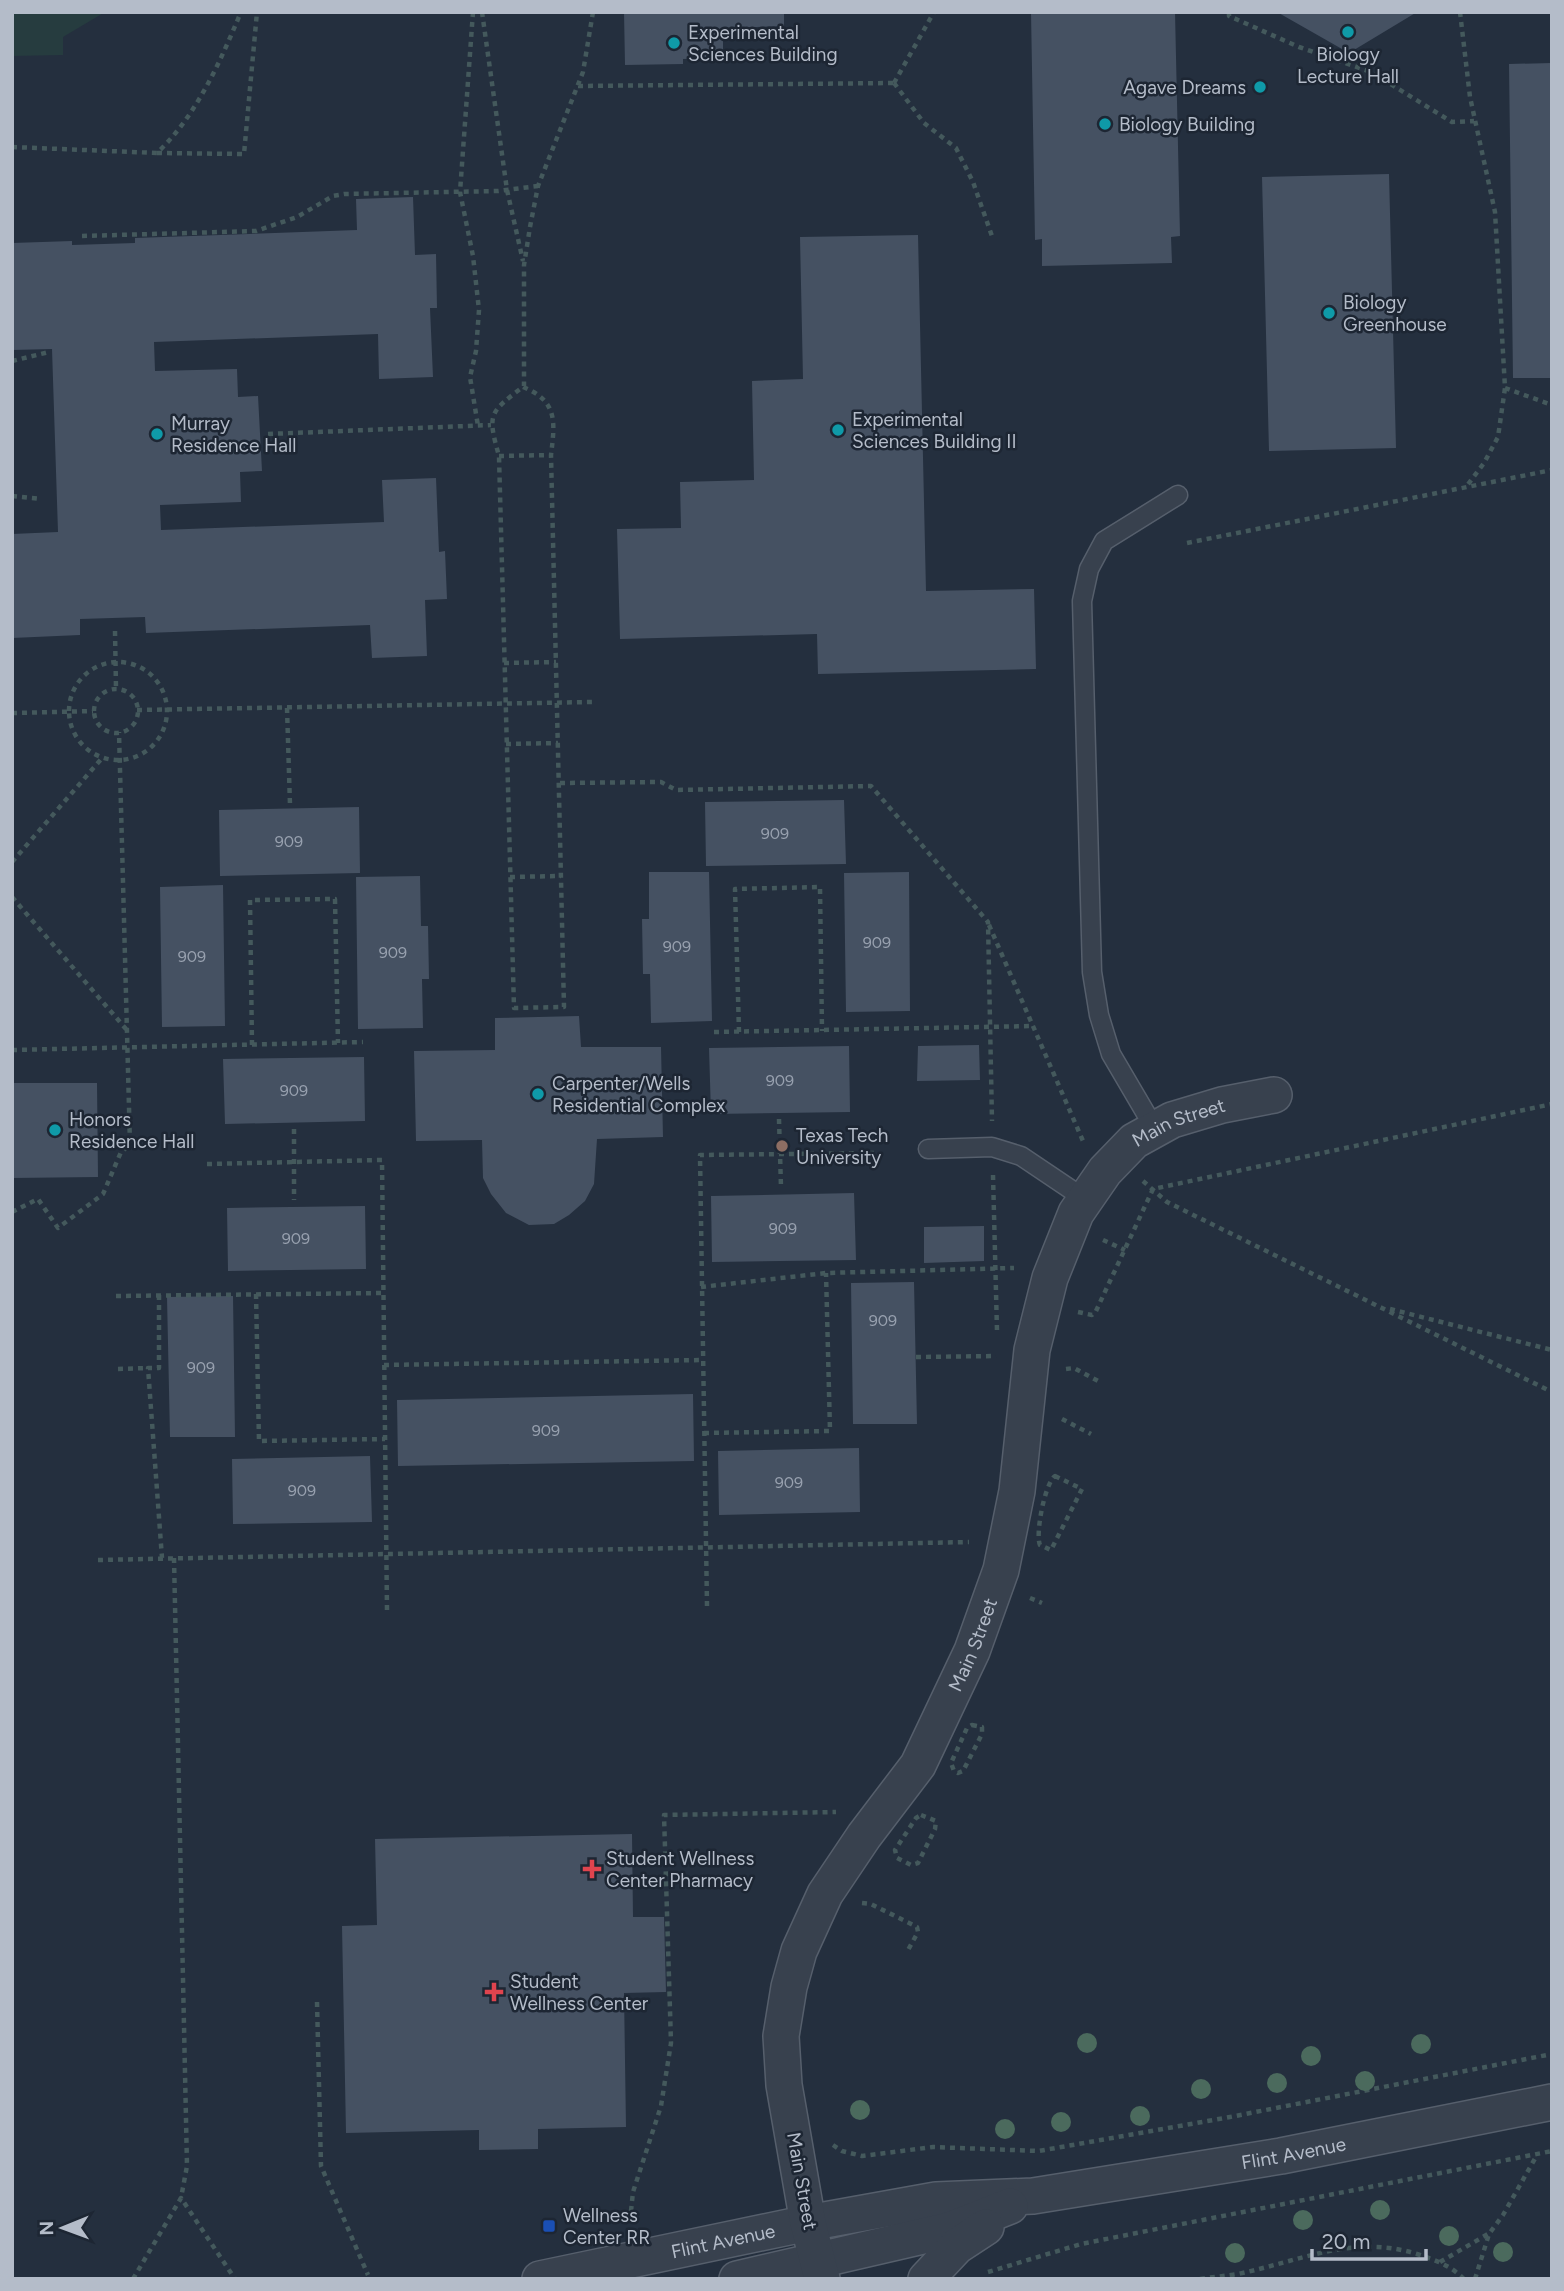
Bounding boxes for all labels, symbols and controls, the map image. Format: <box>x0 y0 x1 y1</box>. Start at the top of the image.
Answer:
place label: Experimental Sciences Building <box>688 21 838 66</box>
marker: Biology Lecture Hall <box>1340 24 1356 40</box>
marker: Experimental Sciences Building <box>666 35 682 51</box>
place label: Biology Lecture Hall <box>1297 43 1399 88</box>
place label: Agave Dreams <box>1123 76 1246 99</box>
marker: Agave Dreams <box>1252 79 1268 95</box>
place label: Biology Building <box>1119 113 1255 136</box>
marker: Biology Building <box>1097 116 1113 132</box>
place label: Biology Greenhouse <box>1343 291 1447 336</box>
marker: Biology Greenhouse <box>1321 305 1337 321</box>
place label: Experimental Sciences Building II <box>852 408 1017 453</box>
place label: Murray Residence Hall <box>171 412 296 457</box>
marker: Experimental Sciences Building II <box>830 422 846 438</box>
marker: Murray Residence Hall <box>149 426 165 442</box>
house number: 909 <box>761 824 789 843</box>
house number: 909 <box>275 832 303 851</box>
house number: 909 <box>863 933 891 952</box>
house number: 909 <box>663 937 691 956</box>
house number: 909 <box>379 943 407 962</box>
house number: 909 <box>178 947 206 966</box>
house number: 909 <box>766 1071 794 1090</box>
place label: Carpenter/Wells Residential Complex <box>552 1072 725 1117</box>
house number: 909 <box>280 1081 308 1100</box>
marker: Carpenter/Wells Residential Complex <box>530 1086 546 1102</box>
street label: Main Street <box>1128 1093 1228 1151</box>
place label: Honors Residence Hall <box>69 1108 194 1153</box>
marker: Honors Residence Hall <box>47 1122 63 1138</box>
place label: Texas Tech University <box>796 1124 888 1169</box>
marker: Texas Tech University <box>774 1138 790 1154</box>
house number: 909 <box>769 1219 797 1238</box>
house number: 909 <box>282 1229 310 1248</box>
house number: 909 <box>869 1311 897 1330</box>
house number: 909 <box>187 1358 215 1377</box>
house number: 909 <box>532 1421 560 1440</box>
house number: 909 <box>775 1473 803 1492</box>
house number: 909 <box>288 1481 316 1500</box>
street label: Main Street <box>943 1595 1002 1695</box>
place label: Student Wellness Center Pharmacy <box>606 1847 754 1892</box>
marker: Student Wellness Center Pharmacy <box>584 1861 600 1877</box>
place label: Student Wellness Center <box>510 1970 649 2015</box>
marker: Student Wellness Center <box>484 1982 504 2002</box>
street label: Main Street <box>782 2130 822 2232</box>
street label: Flint Avenue <box>1240 2132 1348 2174</box>
north arrow <box>28 2193 98 2263</box>
place label: Wellness Center RR <box>563 2204 650 2249</box>
marker: Wellness Center RR <box>541 2218 557 2234</box>
scale bar <box>1312 2218 1426 2262</box>
street label: Flint Avenue <box>669 2219 777 2263</box>
text: N <box>35 2221 58 2236</box>
text: 20 m <box>1322 2229 1370 2254</box>

